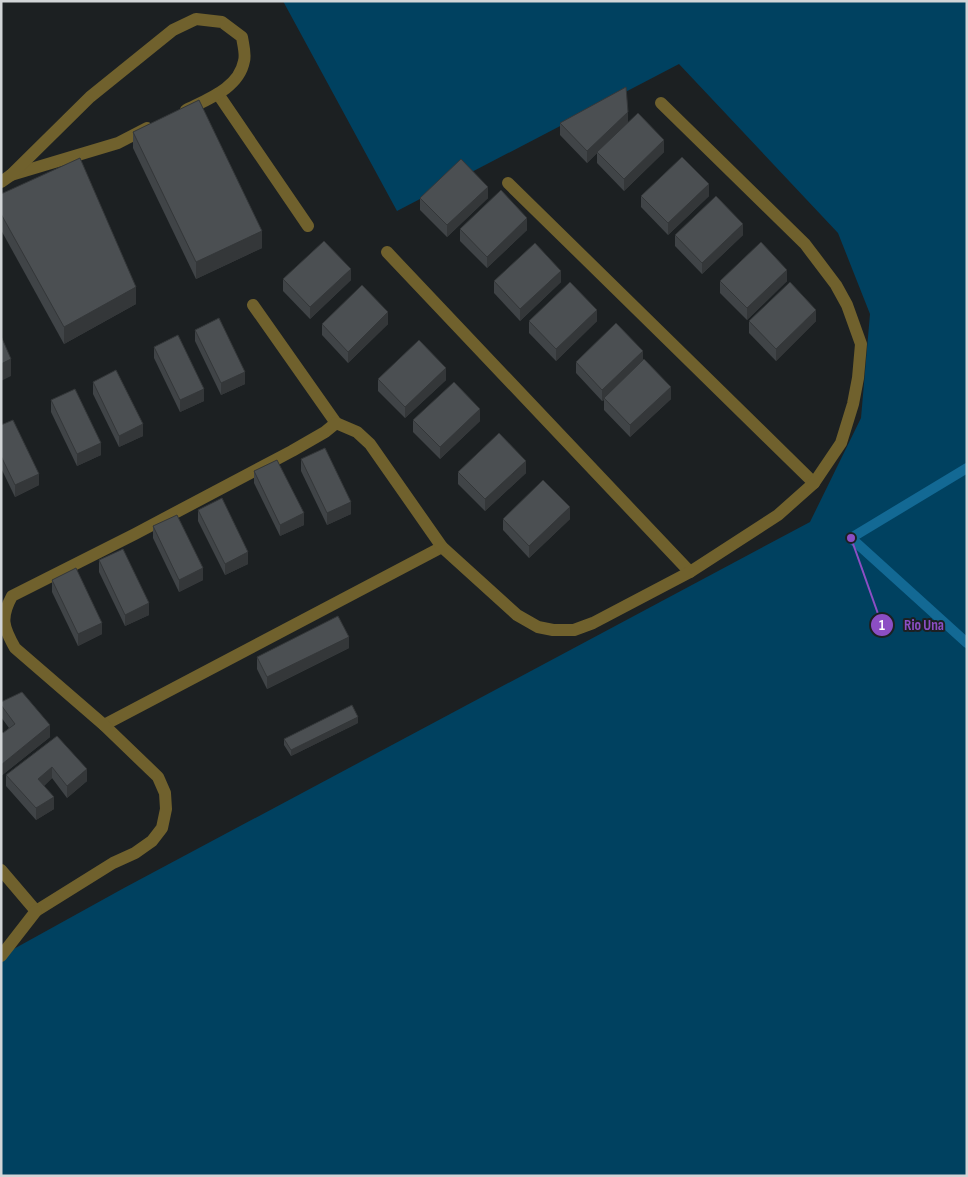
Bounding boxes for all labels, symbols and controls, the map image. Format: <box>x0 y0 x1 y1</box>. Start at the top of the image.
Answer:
callout: Rio Una <box>869 610 954 640</box>
text: 1 <box>879 616 885 635</box>
text: Rio Una <box>904 616 944 635</box>

